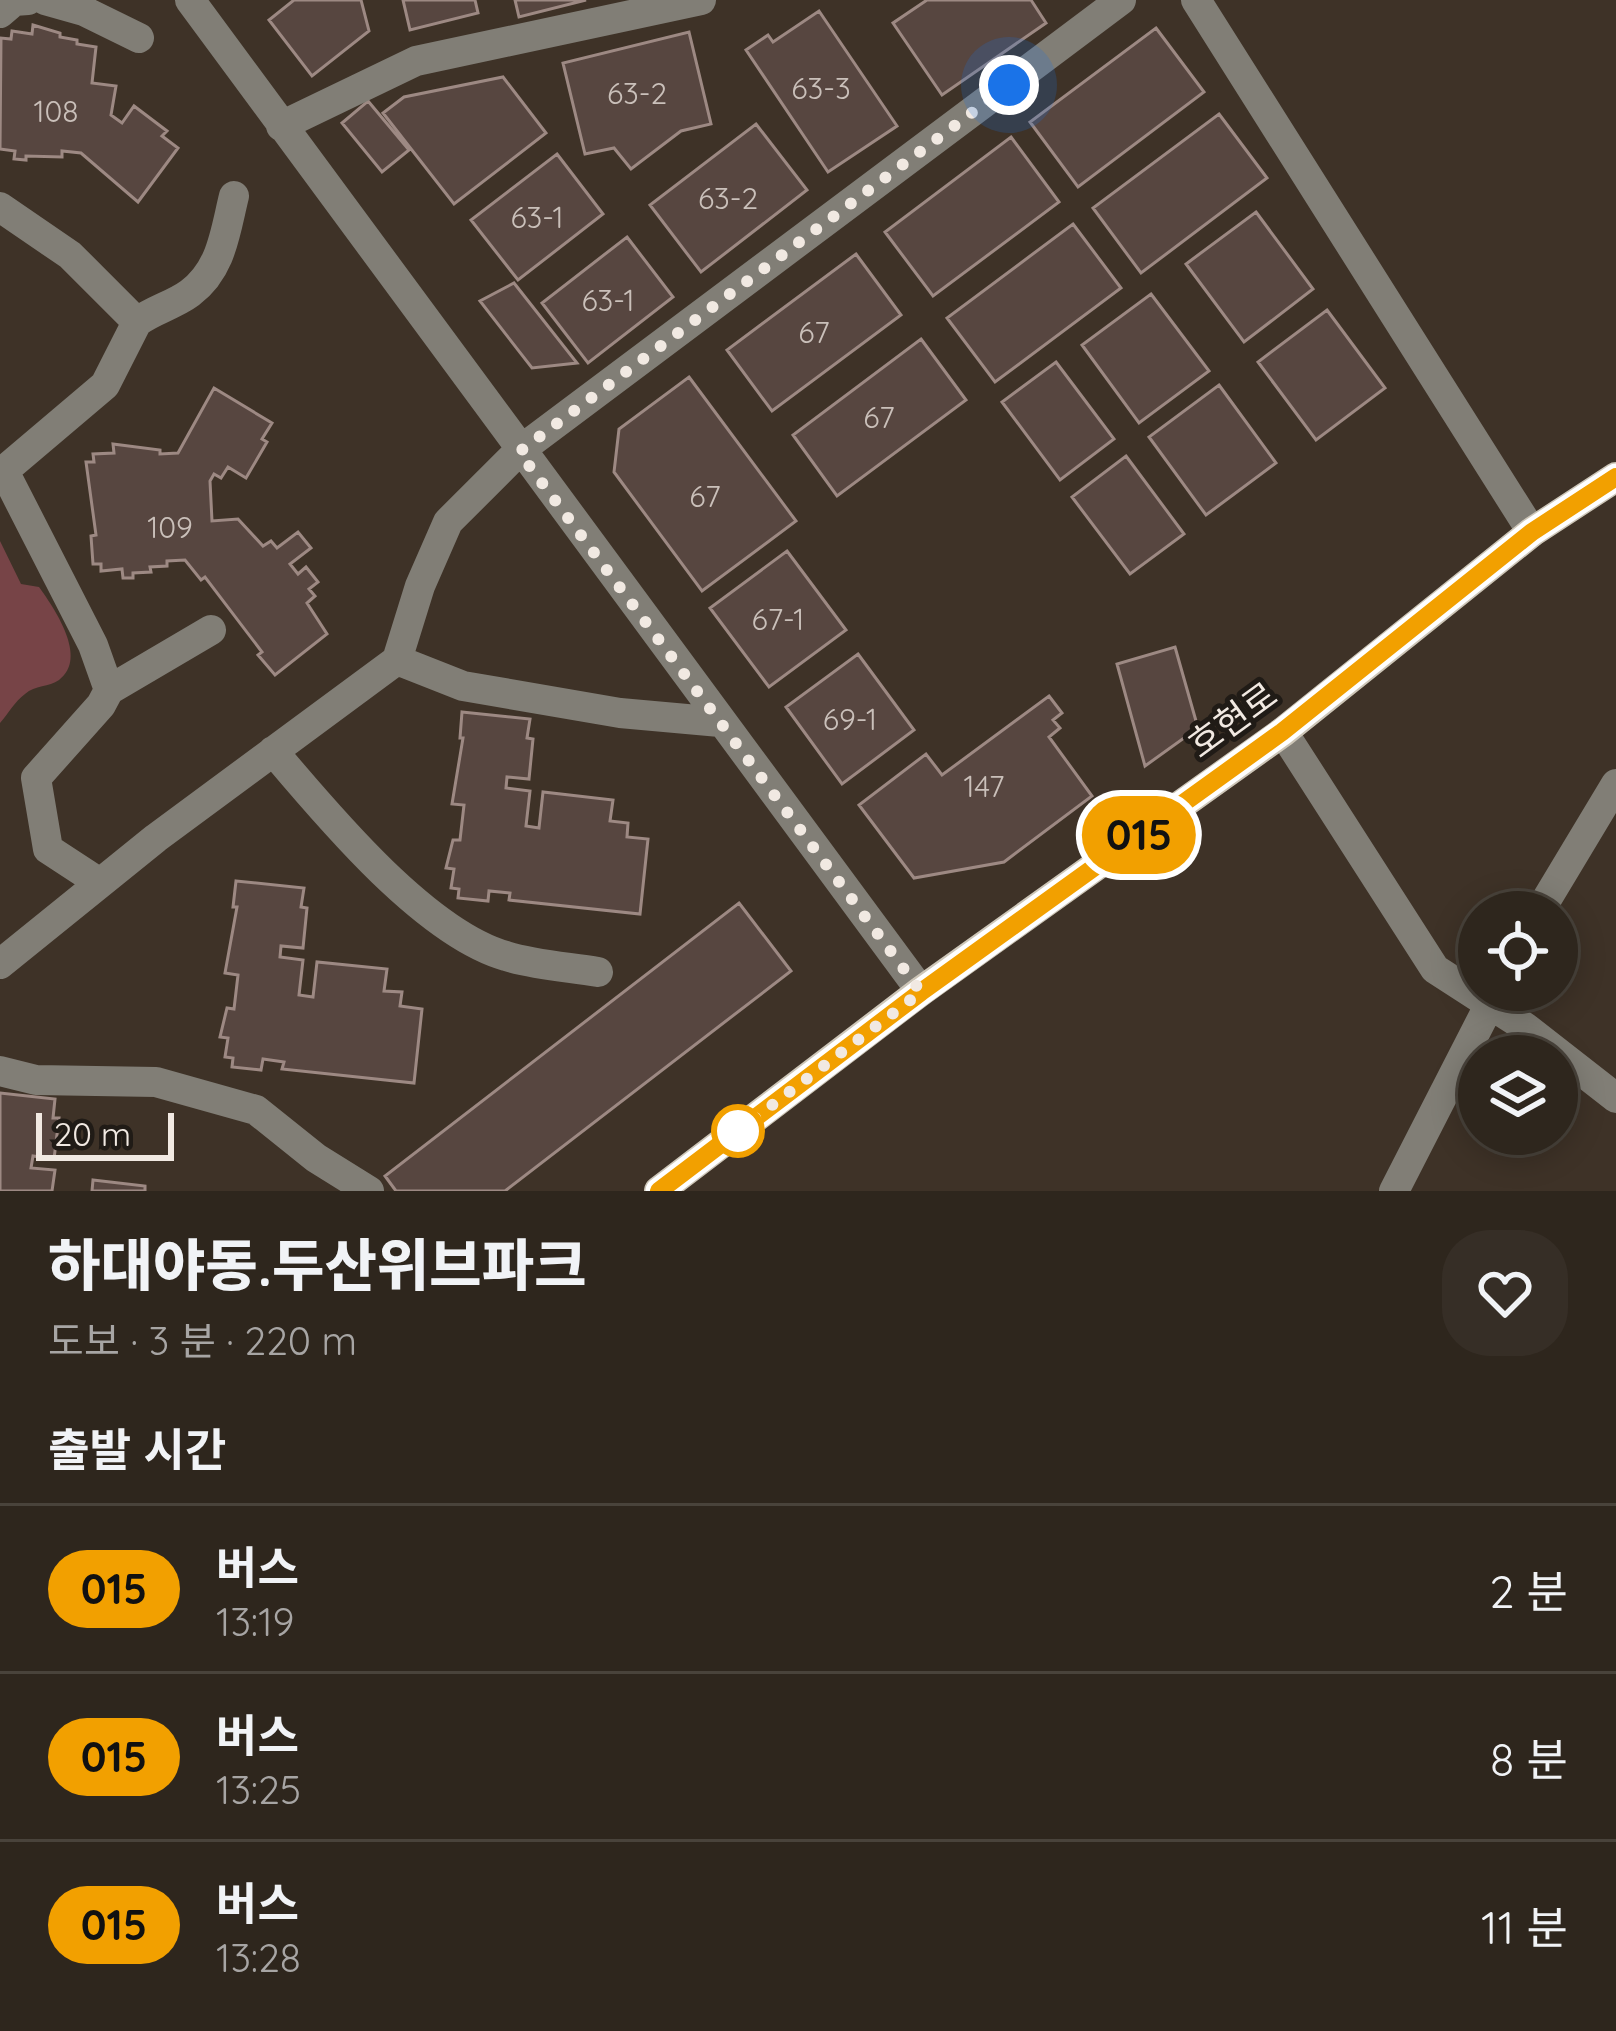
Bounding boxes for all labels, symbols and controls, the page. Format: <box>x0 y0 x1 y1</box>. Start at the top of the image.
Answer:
your location <box>979 55 1039 115</box>
house number: 63-3 <box>791 69 851 107</box>
house number: 63-2 <box>607 74 667 112</box>
house number: 108 <box>33 92 79 130</box>
house number: 63-2 <box>698 179 758 217</box>
house number: 63-1 <box>510 198 564 236</box>
house number: 63-1 <box>581 281 635 319</box>
house number: 67 <box>798 313 830 351</box>
house number: 67 <box>863 398 895 436</box>
house number: 67 <box>689 477 721 515</box>
house number: 109 <box>147 508 193 546</box>
house number: 67-1 <box>752 600 804 638</box>
street label: 호현로 <box>1179 672 1285 766</box>
house number: 69-1 <box>823 700 877 738</box>
house number: 147 <box>964 767 1004 805</box>
line badge: 015 <box>1070 796 1208 874</box>
text: 015 <box>1106 808 1172 861</box>
map controls <box>1458 891 1578 1155</box>
button: locate <box>1458 891 1578 1011</box>
button: layers <box>1458 1035 1578 1155</box>
unlabelled marker <box>713 1106 763 1156</box>
scale bar <box>36 1107 174 1160</box>
text: 20 m <box>54 1113 131 1154</box>
text: 하대야동.두산위브파크 <box>48 1229 587 1300</box>
button: heart <box>1442 1230 1568 1356</box>
text: 도보 · 3 분 · 220 m <box>48 1316 357 1365</box>
text: 출발 시간 <box>48 1421 226 1477</box>
text: 버스 <box>216 1539 299 1595</box>
text: 015 <box>81 1562 147 1615</box>
text: 2 분 <box>1489 1563 1568 1619</box>
text: 13:19 <box>216 1597 294 1646</box>
text: 버스 <box>216 1707 299 1763</box>
text: 015 <box>81 1730 147 1783</box>
text: 8 분 <box>1490 1731 1568 1787</box>
text: 13:25 <box>216 1765 301 1814</box>
text: 버스 <box>216 1875 299 1931</box>
text: 015 <box>81 1898 147 1951</box>
text: 11 분 <box>1481 1899 1568 1955</box>
text: 13:28 <box>216 1933 301 1982</box>

